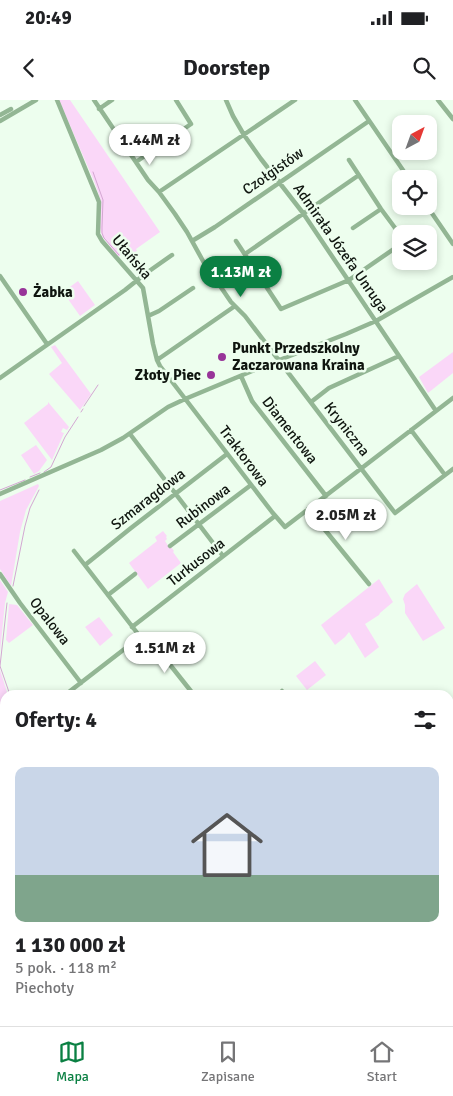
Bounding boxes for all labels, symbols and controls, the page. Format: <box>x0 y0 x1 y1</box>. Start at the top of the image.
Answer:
text: 20:49 <box>25 6 72 30</box>
icon: back <box>15 54 43 82</box>
text: Doorstep <box>183 54 270 81</box>
icon: search <box>410 54 438 82</box>
north arrow <box>392 115 438 160</box>
map controls <box>392 115 437 270</box>
pin: 1.44M zł <box>98 123 202 166</box>
text: 1.44M zł <box>120 130 180 150</box>
street label: Czołgistów <box>239 143 307 199</box>
button: locate <box>392 170 437 215</box>
street label: Admirała Józefa Unruga <box>290 180 392 316</box>
button: layers <box>392 225 437 270</box>
street label: Ułańska <box>108 231 156 283</box>
pin: 1.13M zł <box>189 256 293 298</box>
text: 1.13M zł <box>211 262 271 282</box>
place label: Żabka <box>33 283 73 301</box>
marker: Żabka <box>17 286 29 298</box>
place label: Punkt Przedszkolny Zaczarowana Kraina <box>232 339 365 374</box>
marker: Punkt Przedszkolny Zaczarowana Kraina <box>216 351 228 363</box>
place label: Złoty Piec <box>135 366 201 384</box>
marker: Złoty Piec <box>205 369 217 381</box>
street label: Diamentowa <box>258 393 322 467</box>
street label: Kryniczna <box>320 398 374 460</box>
street label: Traktorowa <box>215 422 273 490</box>
street label: Szmaragdowa <box>107 464 189 534</box>
street label: Rubinowa <box>172 480 234 532</box>
pin: 2.05M zł <box>294 498 398 541</box>
text: 2.05M zł <box>316 505 376 525</box>
street label: Turkusowa <box>164 534 228 590</box>
street label: Opalowa <box>26 594 74 648</box>
pin: 1.51M zł <box>113 632 217 674</box>
text: 1.51M zł <box>135 638 195 658</box>
icon: filters <box>411 706 439 734</box>
text: Oferty: 4 <box>15 707 97 733</box>
icon: home <box>182 800 272 890</box>
text: 1 130 000 zł <box>15 932 125 958</box>
text: 5 pok. · 118 m² <box>15 958 117 978</box>
text: Piechoty <box>15 978 74 998</box>
tab: Mapa <box>56 1038 89 1085</box>
tab: Zapisane <box>201 1038 255 1085</box>
tab: Start <box>367 1038 397 1085</box>

